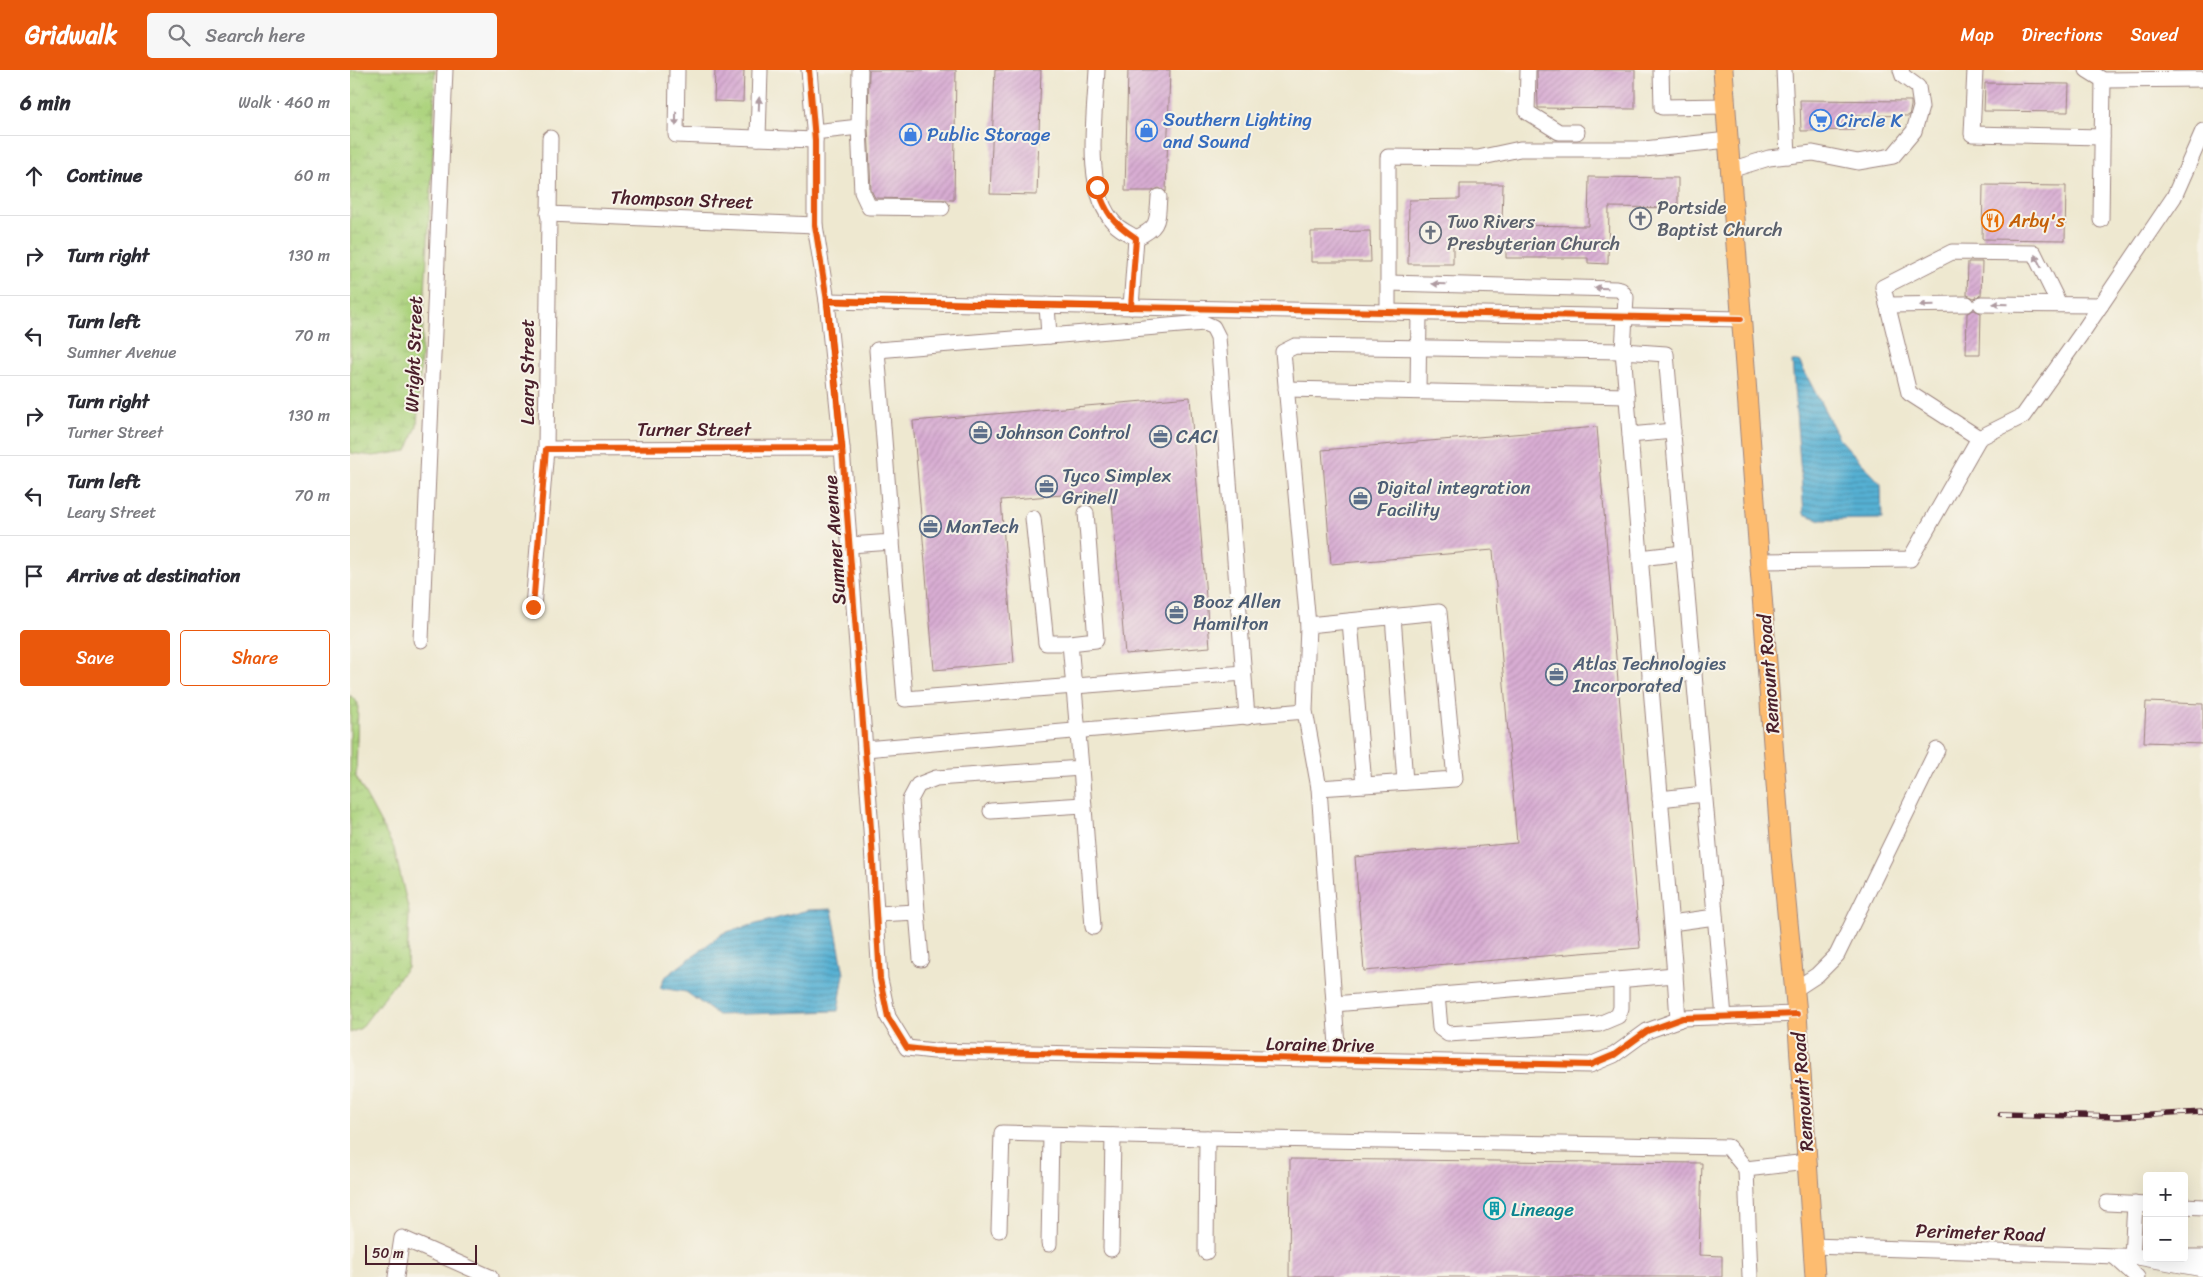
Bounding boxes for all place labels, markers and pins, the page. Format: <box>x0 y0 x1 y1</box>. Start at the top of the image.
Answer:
place label: Southern Lighting and Sound <box>1163 103 1312 158</box>
place label: Circle K <box>1836 104 1903 137</box>
supermarket icon: Circle K <box>1808 108 1832 132</box>
place label: Public Storage <box>927 118 1051 151</box>
shop icon: Southern Lighting and Sound <box>1135 118 1159 142</box>
shop icon: Public Storage <box>899 122 923 146</box>
place label: Portside Baptist Church <box>1657 191 1782 246</box>
place label: Arby's <box>2008 204 2065 237</box>
place label: Two Rivers Presbyterian Church <box>1447 205 1620 260</box>
church icon: Portside Baptist Church <box>1629 206 1653 230</box>
restaurant icon: Arby's <box>1981 208 2005 232</box>
church icon: Two Rivers Presbyterian Church <box>1419 220 1443 244</box>
place label: Johnson Control <box>996 416 1131 449</box>
office icon: Johnson Control <box>969 420 993 444</box>
place label: CACI <box>1176 420 1218 453</box>
office icon: CACI <box>1148 424 1172 448</box>
place label: Tyco Simplex Grinell <box>1062 459 1171 514</box>
place label: Digital integration Facility <box>1377 471 1531 526</box>
office icon: Tyco Simplex Grinell <box>1034 474 1058 498</box>
office icon: Digital integration Facility <box>1349 486 1373 510</box>
place label: ManTech <box>946 510 1019 543</box>
office icon: ManTech <box>918 514 942 538</box>
place label: Booz Allen Hamilton <box>1193 585 1281 640</box>
office icon: Booz Allen Hamilton <box>1165 600 1189 624</box>
place label: Atlas Technologies Incorporated <box>1572 647 1726 702</box>
office icon: Atlas Technologies Incorporated <box>1545 662 1569 686</box>
place label: Lineage <box>1511 1193 1574 1226</box>
building icon: Lineage <box>1483 1197 1507 1221</box>

